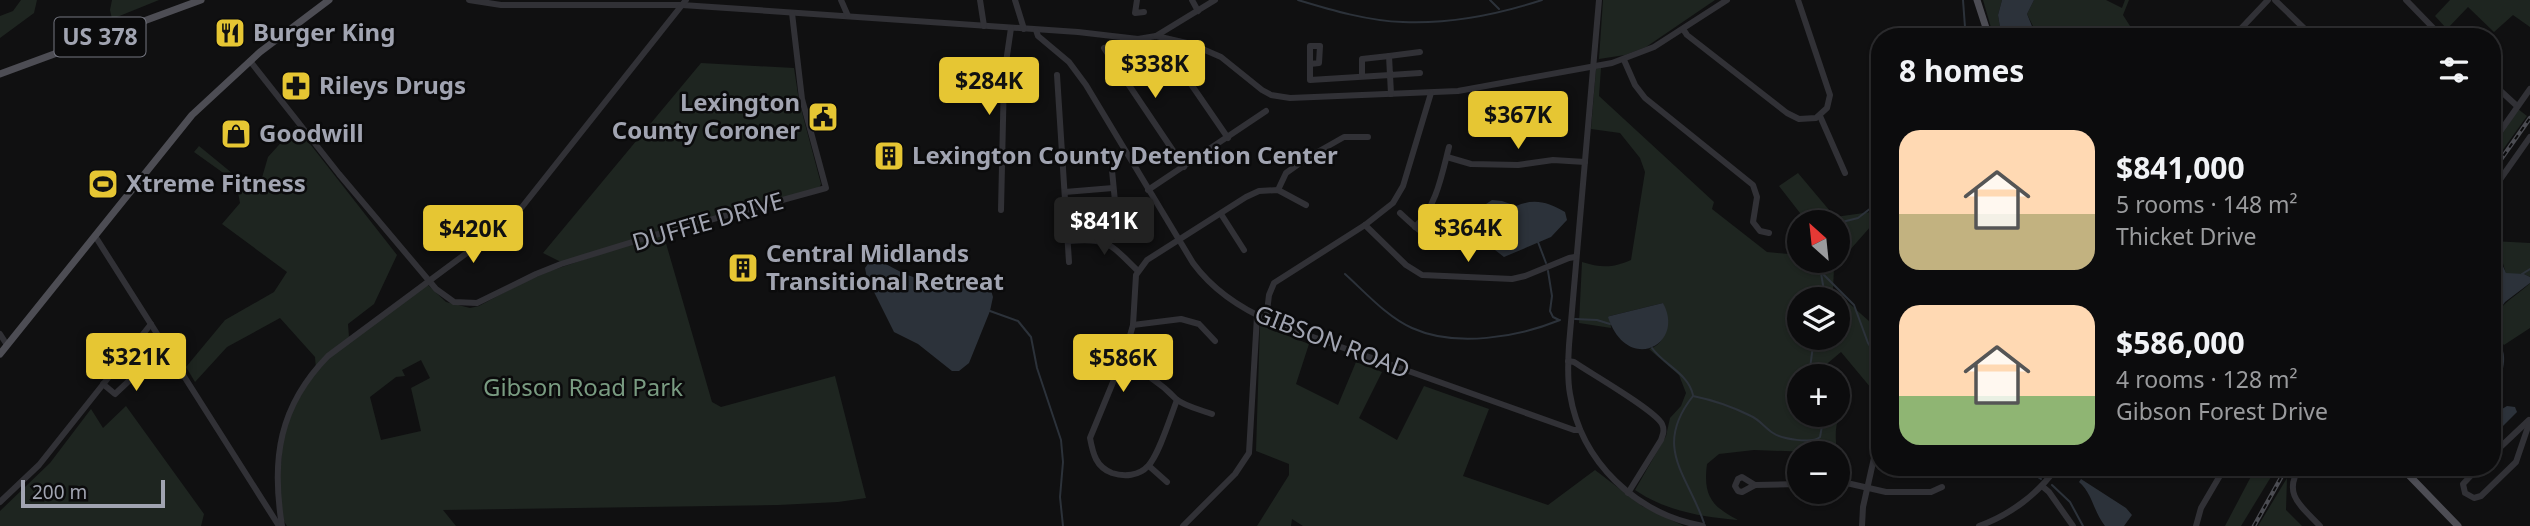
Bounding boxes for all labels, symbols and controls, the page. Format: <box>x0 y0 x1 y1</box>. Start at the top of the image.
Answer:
place label: Burger King <box>253 15 395 48</box>
restaurant icon: Burger King <box>213 16 247 50</box>
road number: US 378 <box>55 18 146 56</box>
pin: $338K <box>1106 41 1204 100</box>
text: $338K <box>1121 47 1189 79</box>
text: 8 homes <box>1899 50 2024 91</box>
icon: filters <box>2435 51 2473 89</box>
pin: $284K <box>940 58 1038 117</box>
text: $284K <box>955 64 1023 96</box>
place label: Rileys Drugs <box>319 68 466 101</box>
pharmacy icon: Rileys Drugs <box>279 69 313 103</box>
place label: Lexington County Coroner <box>612 85 800 146</box>
pin: $367K <box>1469 92 1567 151</box>
text: $367K <box>1484 98 1552 130</box>
public building icon: Lexington County Coroner <box>806 100 840 134</box>
place label: Goodwill <box>259 116 364 149</box>
shop icon: Goodwill <box>219 117 253 151</box>
place label: Lexington County Detention Center <box>912 138 1338 171</box>
building icon: Lexington County Detention Center <box>872 139 906 173</box>
text: $841,000 <box>2116 147 2245 188</box>
icon: home <box>1955 158 2039 242</box>
place label: Xtreme Fitness <box>126 166 306 199</box>
sports icon: Xtreme Fitness <box>86 167 120 201</box>
street label: DUFFIE DRIVE <box>628 183 787 258</box>
text: 5 rooms · 148 m² <box>2116 188 2298 220</box>
pin: $841K <box>1055 198 1153 257</box>
text: $841K <box>1070 204 1138 236</box>
pin: $364K <box>1419 204 1517 264</box>
pin: $420K <box>424 205 522 265</box>
north arrow <box>1787 210 1850 273</box>
map controls <box>1787 210 1850 504</box>
text: $364K <box>1434 211 1502 243</box>
text: $420K <box>439 212 507 244</box>
text: Thicket Drive <box>2116 220 2256 252</box>
place label: Central Midlands Transitional Retreat <box>766 236 1004 297</box>
building icon: Central Midlands Transitional Retreat <box>726 251 760 285</box>
button: layers <box>1787 287 1850 350</box>
street label: GIBSON ROAD <box>1250 296 1415 385</box>
text: $586,000 <box>2116 322 2245 363</box>
icon: home <box>1955 333 2039 417</box>
pin: $321K <box>87 334 185 393</box>
pin: $586K <box>1074 334 1172 394</box>
text: $321K <box>102 340 170 372</box>
text: $586K <box>1089 341 1157 373</box>
text: 4 rooms · 128 m² <box>2116 363 2298 395</box>
button: + <box>1787 364 1850 427</box>
park label: Gibson Road Park <box>483 370 683 403</box>
text: Gibson Forest Drive <box>2116 395 2328 427</box>
button: − <box>1787 441 1850 504</box>
scale bar <box>21 477 164 509</box>
text: 200 m <box>32 479 87 505</box>

